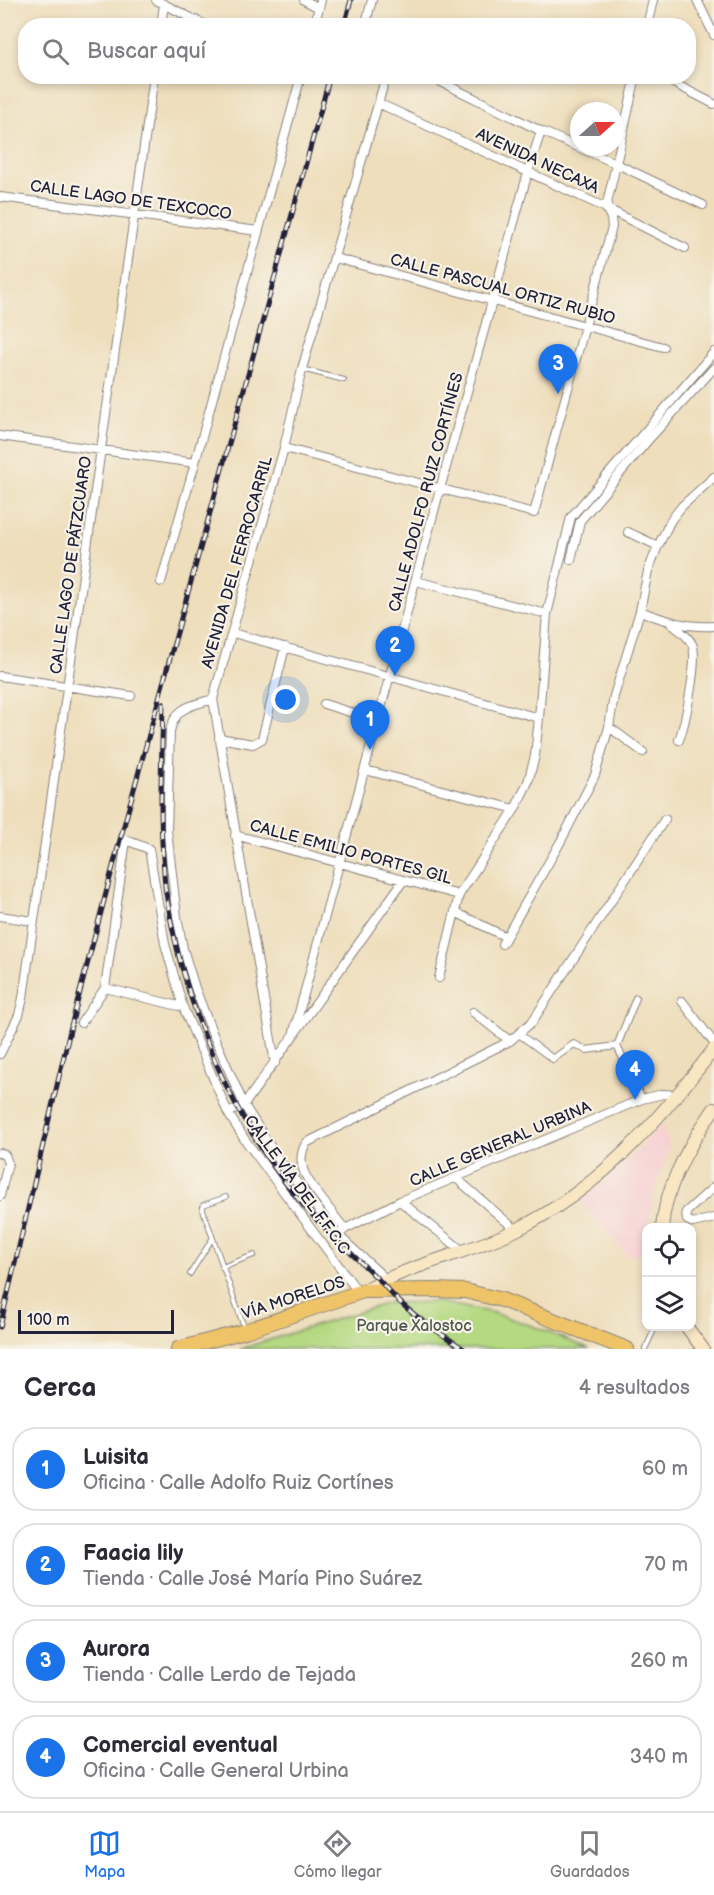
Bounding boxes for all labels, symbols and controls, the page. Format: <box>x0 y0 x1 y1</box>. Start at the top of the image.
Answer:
search box <box>18 18 696 84</box>
icon: search <box>39 35 72 68</box>
text: Buscar aquí <box>87 38 206 65</box>
north arrow <box>570 102 624 156</box>
street label: AVENIDA NECAXA <box>473 125 602 198</box>
street label: CALLE LAGO DE TEXCOCO <box>29 177 233 224</box>
street label: CALLE PASCUAL ORTIZ RUBIO <box>388 250 617 329</box>
pin: 3 <box>538 344 578 394</box>
street label: CALLE ADOLFO RUIZ CORTÍNES <box>383 370 468 614</box>
street label: AVENIDA DEL FERROCARRIL <box>198 453 277 671</box>
street label: CALLE LAGO DE PÁTZCUARO <box>45 455 96 675</box>
pin: 2 <box>376 626 414 676</box>
your location <box>271 685 300 714</box>
pin: 1 <box>350 700 389 750</box>
street label: CALLE EMILIO PORTES GIL <box>248 816 454 889</box>
pin: 4 <box>616 1050 654 1100</box>
street label: CALLE GENERAL URBINA <box>407 1097 594 1191</box>
street label: CALLE VÍA DEL F.F.C.C <box>240 1111 355 1258</box>
map controls <box>642 1223 696 1331</box>
button: locate <box>642 1223 696 1277</box>
street label: VÍA MORELOS <box>239 1271 347 1324</box>
button: layers <box>642 1277 696 1331</box>
scale bar <box>18 1307 174 1334</box>
text: 100 m <box>27 1311 70 1330</box>
park label: Parque Xalostoc <box>356 1317 472 1336</box>
text: Cerca <box>24 1373 96 1404</box>
text: 4 resultados <box>579 1376 690 1400</box>
text: Luisita <box>83 1444 149 1471</box>
text: 1 <box>41 1457 50 1481</box>
text: 60 m <box>642 1457 688 1481</box>
text: Oficina · Calle Adolfo Ruiz Cortínes <box>83 1471 394 1495</box>
text: Faacia lily <box>83 1540 183 1567</box>
text: 2 <box>40 1553 51 1577</box>
text: 70 m <box>644 1553 688 1577</box>
text: Tienda · Calle José María Pino Suárez <box>83 1567 422 1591</box>
text: Aurora <box>83 1636 150 1663</box>
text: 3 <box>40 1649 51 1673</box>
text: 260 m <box>630 1649 688 1673</box>
text: Tienda · Calle Lerdo de Tejada <box>83 1663 356 1687</box>
text: Comercial eventual <box>83 1732 278 1759</box>
text: 4 <box>40 1745 51 1769</box>
text: 340 m <box>630 1745 688 1769</box>
text: Oficina · Calle General Urbina <box>83 1759 349 1783</box>
tab: Mapa <box>84 1827 125 1882</box>
tab: Cómo llegar <box>294 1827 382 1882</box>
tab: Guardados <box>550 1827 630 1882</box>

